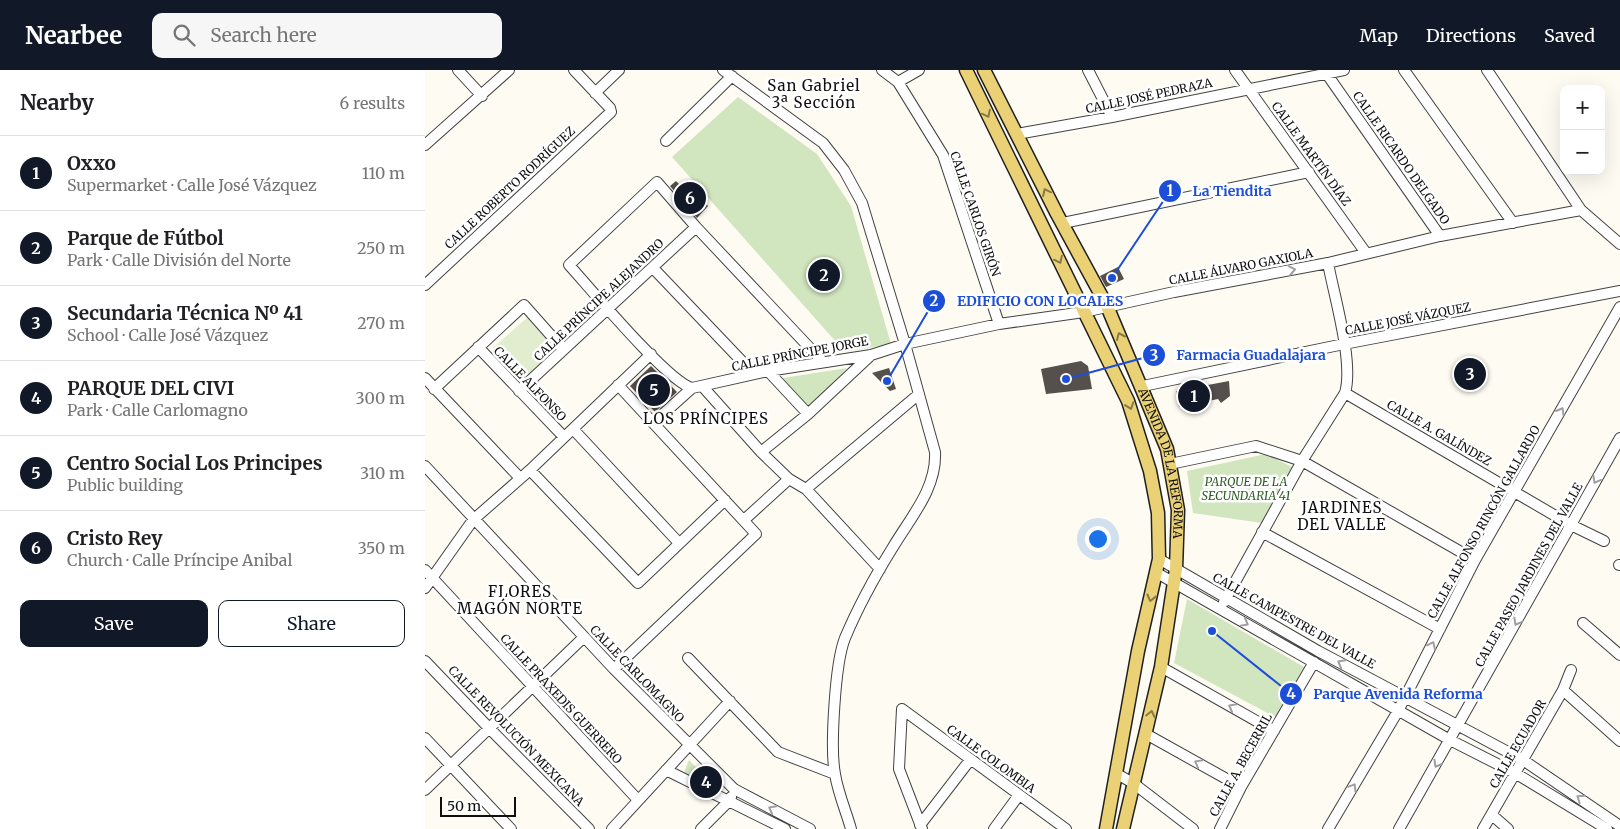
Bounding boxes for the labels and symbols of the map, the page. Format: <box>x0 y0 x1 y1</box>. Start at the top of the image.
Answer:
street label: CALLE JOSÉ PEDRAZA <box>1084 75 1214 116</box>
district label: San Gabriel 3ª Sección <box>767 76 861 112</box>
street label: CALLE RICARDO DELGADO <box>1350 88 1453 227</box>
street label: CALLE MARTÍN DÍAZ <box>1269 99 1354 209</box>
one-way arrow <box>981 109 991 118</box>
street label: CALLE ROBERTO RODRÍGUEZ <box>441 123 578 252</box>
street label: CALLE CARLOS GIRÓN <box>947 149 1004 279</box>
callout: La Tiendita <box>1158 177 1282 206</box>
pin: 6 <box>674 179 706 217</box>
text: 1 <box>1167 181 1174 200</box>
text: La Tiendita <box>1192 182 1272 200</box>
one-way arrow <box>1042 188 1052 197</box>
street label: CALLE PRÍNCIPE ALEJANDRO <box>531 235 667 364</box>
street label: CALLE ÁLVARO GAXIOLA <box>1168 245 1315 288</box>
one-way arrow <box>1053 254 1063 263</box>
pin: 2 <box>808 256 840 294</box>
one-way arrow <box>1288 265 1296 276</box>
callout: EDIFICIO CON LOCALES <box>922 286 1133 315</box>
text: 2 <box>930 291 939 310</box>
text: EDIFICIO CON LOCALES <box>957 292 1124 310</box>
street label: CALLE JOSÉ VÁZQUEZ <box>1344 299 1472 338</box>
one-way arrow <box>1116 332 1127 341</box>
street label: CALLE PRÍNCIPE JORGE <box>731 333 870 374</box>
callout: Farmacia Guadalajara <box>1141 341 1336 370</box>
street label: CALLE ALFONSO <box>491 343 570 424</box>
text: 3 <box>1150 346 1158 365</box>
text: Farmacia Guadalajara <box>1176 346 1326 364</box>
pin: 3 <box>1454 355 1486 393</box>
pin: 5 <box>638 371 670 409</box>
pin: 1 <box>1178 377 1210 415</box>
street label: AVENIDA DE LA REFORMA <box>1135 385 1186 540</box>
street label: CALLE A. GALÍNDEZ <box>1384 396 1494 469</box>
one-way arrow <box>1124 401 1134 410</box>
one-way arrow <box>1554 407 1564 416</box>
district label: LOS PRÍNCIPES <box>643 408 769 428</box>
street label: CALLE ALFONSO RINCÓN GALLARDO <box>1424 422 1543 621</box>
park label: PARQUE DE LA SECUNDARIA 41 <box>1202 474 1290 503</box>
one-way arrow <box>1592 475 1602 484</box>
street label: CALLE PASEO JARDINES DEL VALLE <box>1472 480 1586 669</box>
district label: JARDINES DEL VALLE <box>1297 498 1387 534</box>
your location <box>1085 526 1111 552</box>
street label: CALLE CAMPESTRE DEL VALLE <box>1210 570 1378 672</box>
district label: FLORES MAGÓN NORTE <box>457 582 583 618</box>
one-way arrow <box>1146 594 1157 603</box>
one-way arrow <box>1240 617 1249 627</box>
one-way arrow <box>1513 617 1523 626</box>
street label: CALLE CARLOMAGNO <box>587 622 688 726</box>
street label: CALLE PRAXEDIS GUERRERO <box>497 631 626 767</box>
one-way arrow <box>1426 641 1436 650</box>
one-way arrow <box>1337 659 1346 669</box>
street label: CALLE REVOLUCIÓN MEXICANA <box>445 662 588 809</box>
callout: Parque Avenida Reforma <box>1278 679 1493 708</box>
text: 4 <box>1286 684 1296 703</box>
text: Parque Avenida Reforma <box>1313 685 1483 703</box>
street label: CALLE ECUADOR <box>1486 696 1549 791</box>
one-way arrow <box>1228 703 1237 713</box>
one-way arrow <box>1145 709 1155 718</box>
street label: CALLE A. BECERRIL <box>1206 710 1275 819</box>
street label: CALLE COLOMBIA <box>944 721 1039 796</box>
one-way arrow <box>1433 758 1443 767</box>
one-way arrow <box>1195 759 1204 769</box>
pin: 4 <box>690 763 722 801</box>
one-way arrow <box>1347 784 1357 793</box>
scale bar <box>440 794 516 817</box>
one-way arrow <box>1576 795 1586 804</box>
one-way arrow <box>768 805 777 815</box>

